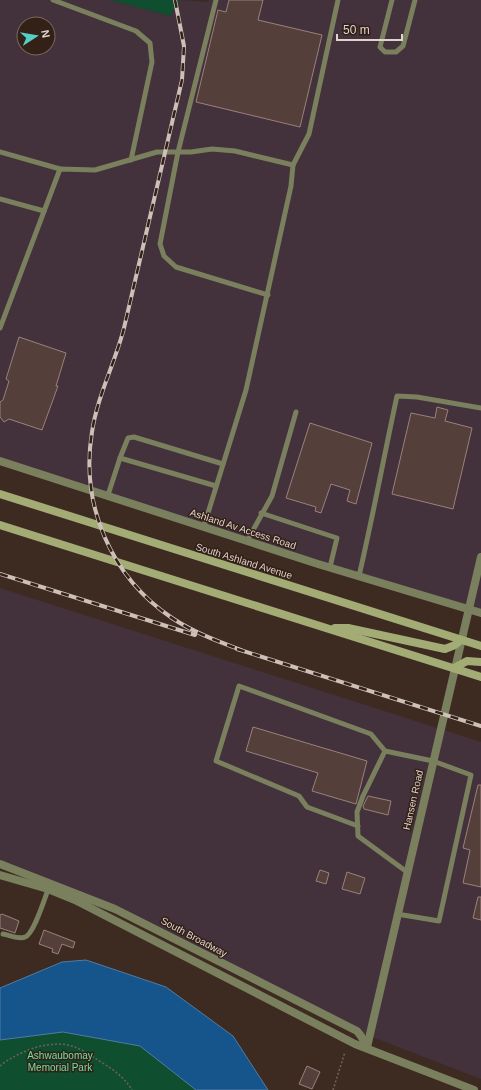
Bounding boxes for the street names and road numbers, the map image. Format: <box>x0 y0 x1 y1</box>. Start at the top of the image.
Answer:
street label: Ashland Av Access Road <box>189 507 297 551</box>
street label: South Ashland Avenue <box>194 541 294 581</box>
street label: Hansen Road <box>401 769 425 831</box>
street label: South Broadway <box>159 915 229 959</box>

